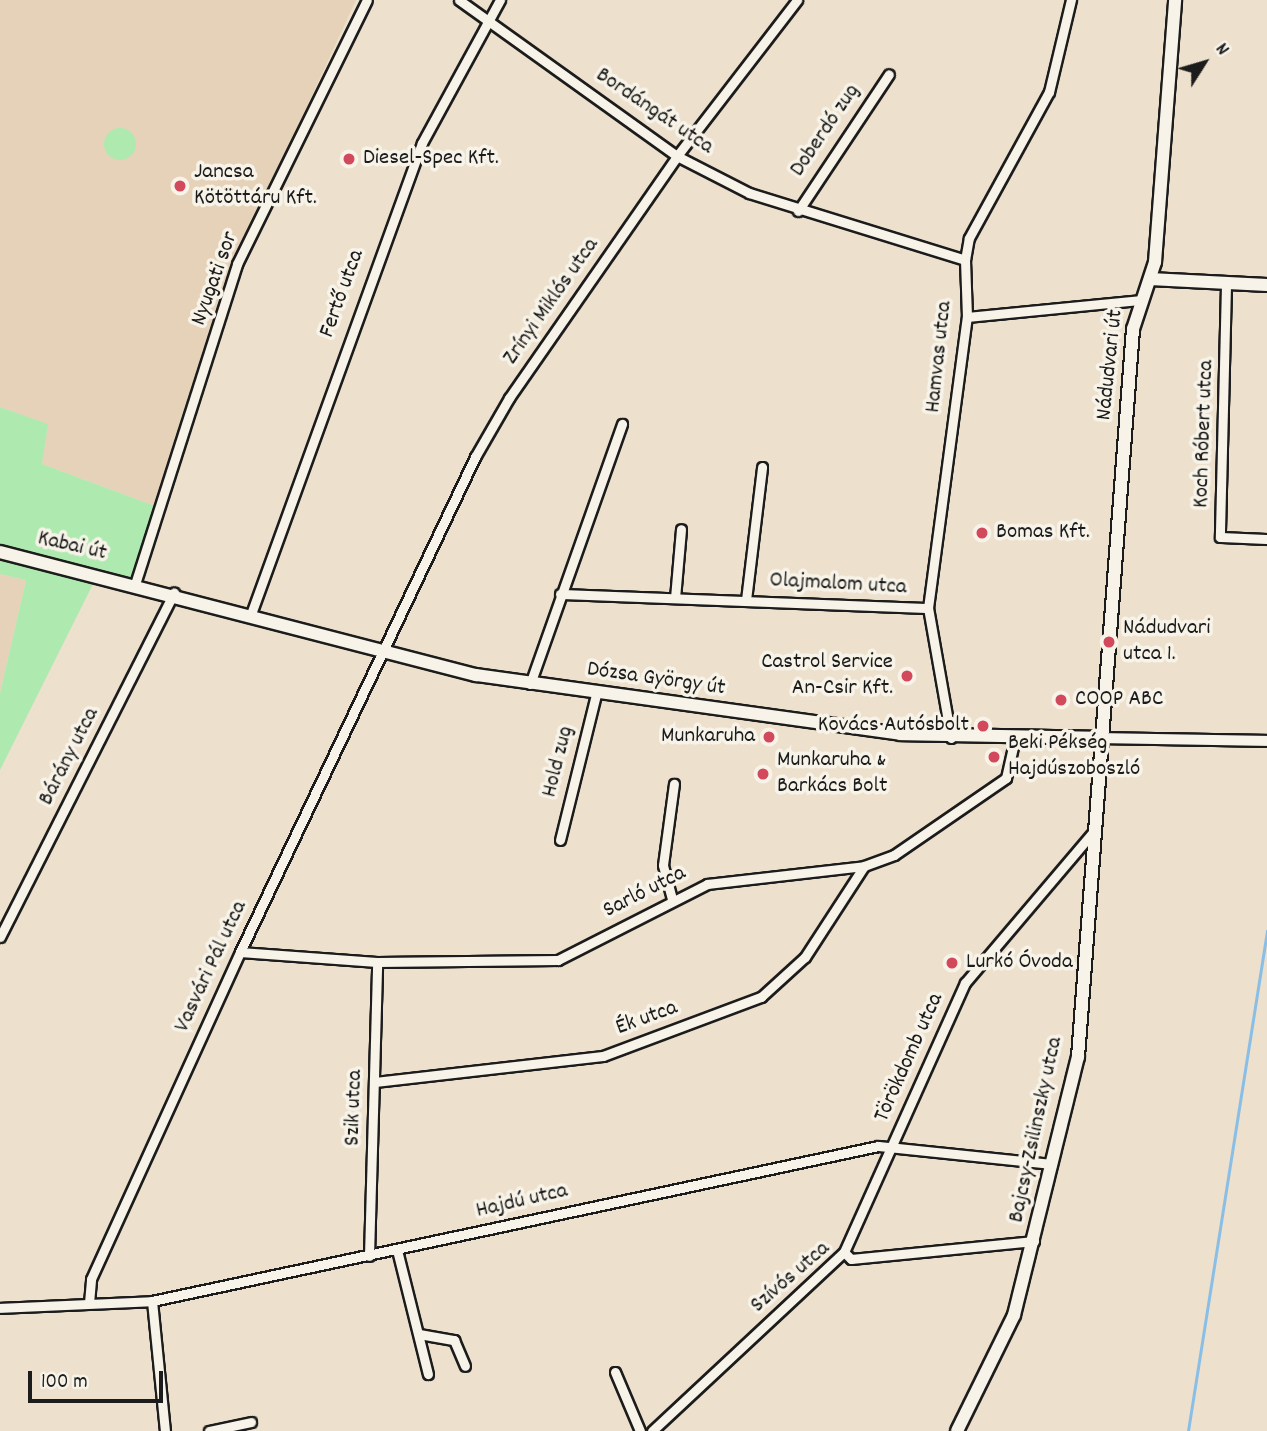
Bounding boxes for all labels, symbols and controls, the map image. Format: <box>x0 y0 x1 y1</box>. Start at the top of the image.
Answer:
north arrow <box>1169 28 1239 98</box>
text: N <box>1208 38 1235 62</box>
street label: Bordángát utca <box>590 62 718 162</box>
street label: Doberdó zug <box>785 79 867 183</box>
place label: Diesel-Spec Kft. <box>363 145 499 173</box>
marker: Diesel-Spec Kft. <box>341 151 357 167</box>
place label: Jancsa Kötöttáru Kft. <box>194 159 317 213</box>
marker: Jancsa Kötöttáru Kft. <box>172 178 188 194</box>
street label: Nyugati sor <box>186 228 246 330</box>
street label: Zrínyi Miklós utca <box>498 233 606 371</box>
street label: Fertő utca <box>314 246 372 342</box>
street label: Hamvas utca <box>920 300 960 414</box>
street label: Nádudvari út <box>1091 308 1131 422</box>
street label: Koch Róbert utca <box>1189 359 1221 509</box>
place label: Bomas Kft. <box>996 519 1090 547</box>
marker: Bomas Kft. <box>974 525 990 541</box>
street label: Kabai út <box>35 526 109 568</box>
street label: Olajmalom utca <box>769 568 907 602</box>
place label: Nádudvari utca 1. <box>1123 615 1210 669</box>
marker: Nádudvari utca 1. <box>1101 634 1117 650</box>
place label: Castrol Service An-Csir Kft. <box>761 649 893 703</box>
street label: Dózsa György út <box>585 657 727 703</box>
marker: Castrol Service An-Csir Kft. <box>899 668 915 684</box>
place label: COOP ABC <box>1075 686 1163 714</box>
marker: COOP ABC <box>1053 692 1069 708</box>
street label: Bárány utca <box>34 703 106 811</box>
place label: Kovács Autósbolt <box>818 712 969 740</box>
marker: Kovács Autósbolt <box>975 718 991 734</box>
place label: Munkaruha <box>661 723 755 751</box>
street label: Hold zug <box>537 724 581 800</box>
marker: Munkaruha <box>761 729 777 745</box>
place label: Beki Pékség Hajdúszoboszló <box>1008 730 1140 784</box>
place label: Munkaruha & Barkács Bolt <box>777 747 887 801</box>
marker: Beki Pékség Hajdúszoboszló <box>986 749 1002 765</box>
marker: Munkaruha & Barkács Bolt <box>755 766 771 782</box>
street label: Sarló utca <box>599 861 691 925</box>
street label: Vasvári Pál utca <box>170 897 254 1037</box>
place label: Lurkó Óvoda <box>966 949 1073 977</box>
marker: Lurkó Óvoda <box>944 955 960 971</box>
street label: Törökdomb utca <box>869 989 951 1127</box>
street label: Ék utca <box>612 995 682 1043</box>
street label: Bajcsy-Zsilinszky utca <box>1004 1035 1070 1225</box>
street label: Szik utca <box>340 1069 370 1147</box>
street label: Hajdú utca <box>474 1178 570 1226</box>
street label: Szívós utca <box>746 1236 836 1320</box>
scale bar <box>32 1358 166 1402</box>
text: 100 m <box>41 1368 88 1398</box>

